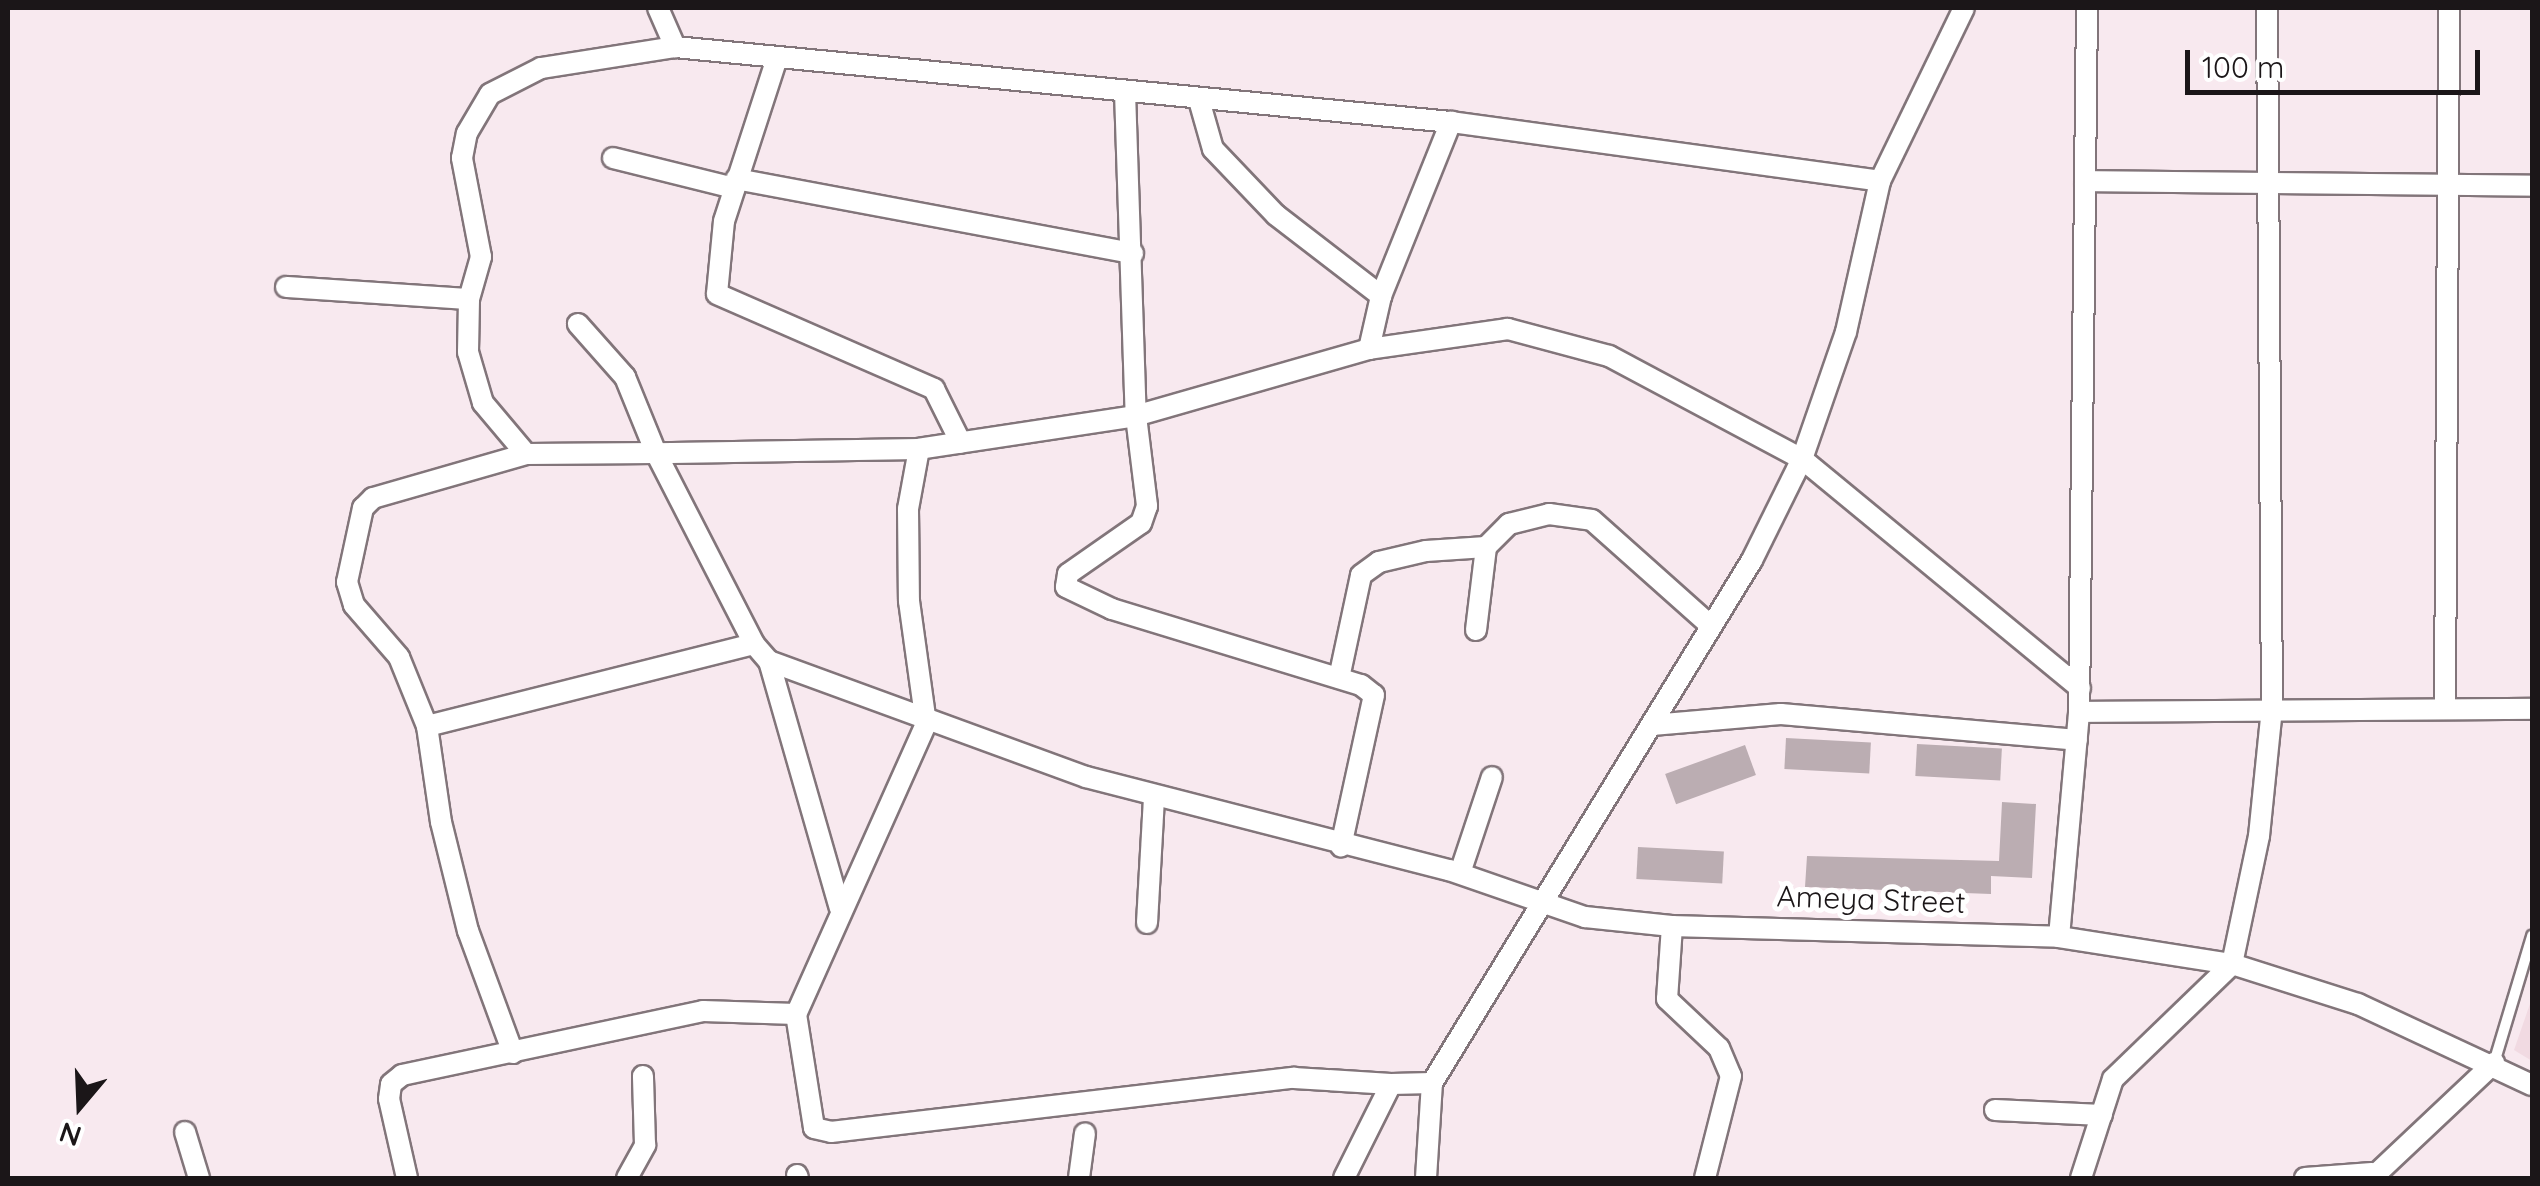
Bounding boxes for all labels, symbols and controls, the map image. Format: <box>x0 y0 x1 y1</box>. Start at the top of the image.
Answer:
scale bar <box>2190 30 2485 92</box>
text: 100 m <box>2202 48 2284 86</box>
street label: Ameya Street <box>1776 878 1966 920</box>
north arrow <box>30 1056 130 1156</box>
text: N <box>55 1115 86 1155</box>

